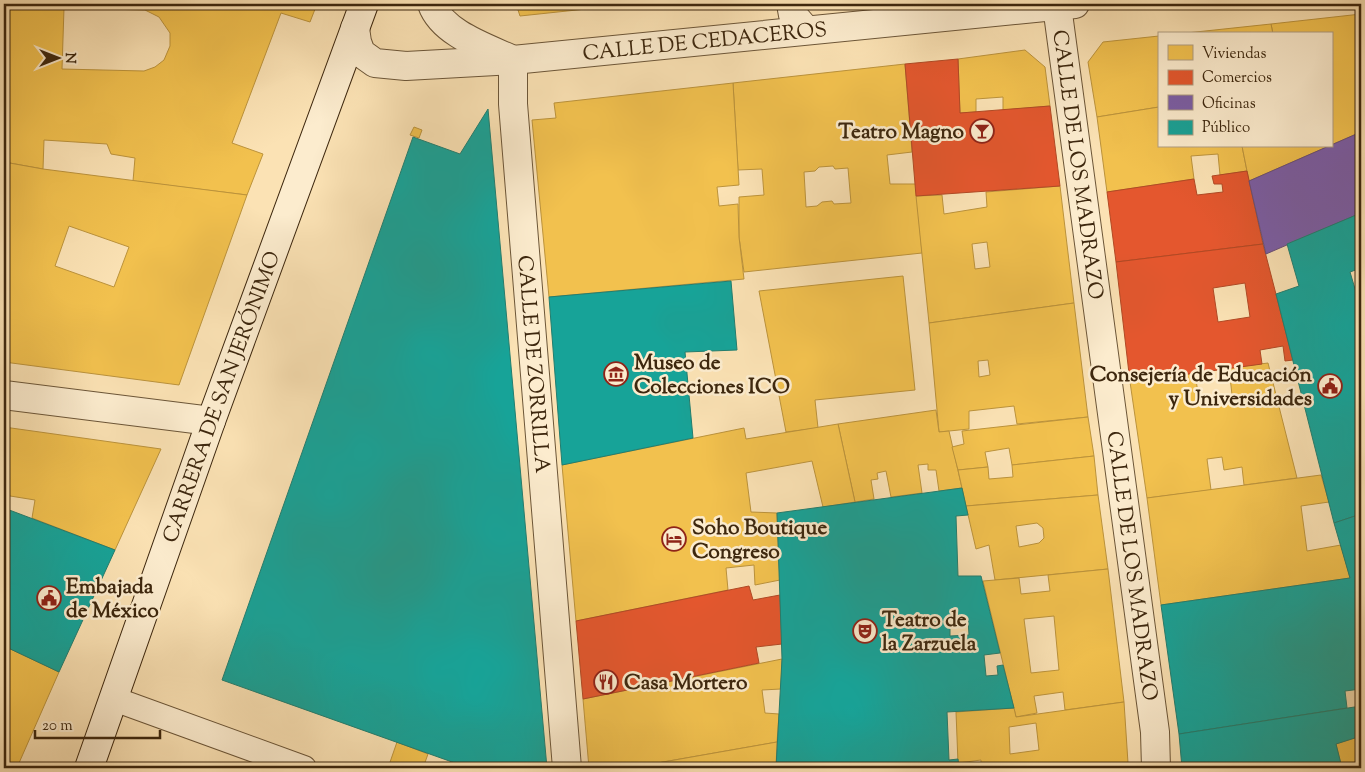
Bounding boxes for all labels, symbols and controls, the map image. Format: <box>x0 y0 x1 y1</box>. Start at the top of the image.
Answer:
street label: CALLE DE CEDACEROS <box>581 16 828 70</box>
street label: CALLE DE LOS MADRAZO <box>1043 28 1109 302</box>
north arrow <box>32 32 82 82</box>
legend <box>1158 32 1332 148</box>
text: Viviendas <box>1202 44 1267 65</box>
text: N <box>59 52 79 64</box>
text: Comercios <box>1202 68 1272 89</box>
text: Oficinas <box>1202 94 1256 115</box>
place label: Teatro Magno <box>838 118 965 148</box>
bar icon: Teatro Magno <box>969 118 995 144</box>
text: Público <box>1202 118 1250 139</box>
street label: CARRERA DE SAN JERÓNIMO <box>156 247 289 547</box>
street label: CALLE DE ZORRILLA <box>508 254 556 474</box>
place label: Museo de Colecciones ICO <box>634 349 790 403</box>
museum icon: Museo de Colecciones ICO <box>603 361 629 387</box>
place label: Consejería de Educación y Universidades <box>1090 361 1313 415</box>
public building icon: Consejería de Educación y Universidades <box>1317 373 1343 399</box>
street label: CALLE DE LOS MADRAZO <box>1098 429 1164 703</box>
place label: Soho Boutique Congreso <box>692 514 827 568</box>
hotel icon: Soho Boutique Congreso <box>661 526 687 552</box>
place label: Embajada de México <box>66 573 159 627</box>
public building icon: Embajada de México <box>36 585 62 611</box>
place label: Teatro de la Zarzuela <box>882 606 977 660</box>
theatre icon: Teatro de la Zarzuela <box>852 618 878 644</box>
restaurant icon: Casa Mortero <box>593 669 619 695</box>
place label: Casa Mortero <box>624 669 748 699</box>
scale bar <box>35 707 160 739</box>
text: 20 m <box>42 716 73 737</box>

